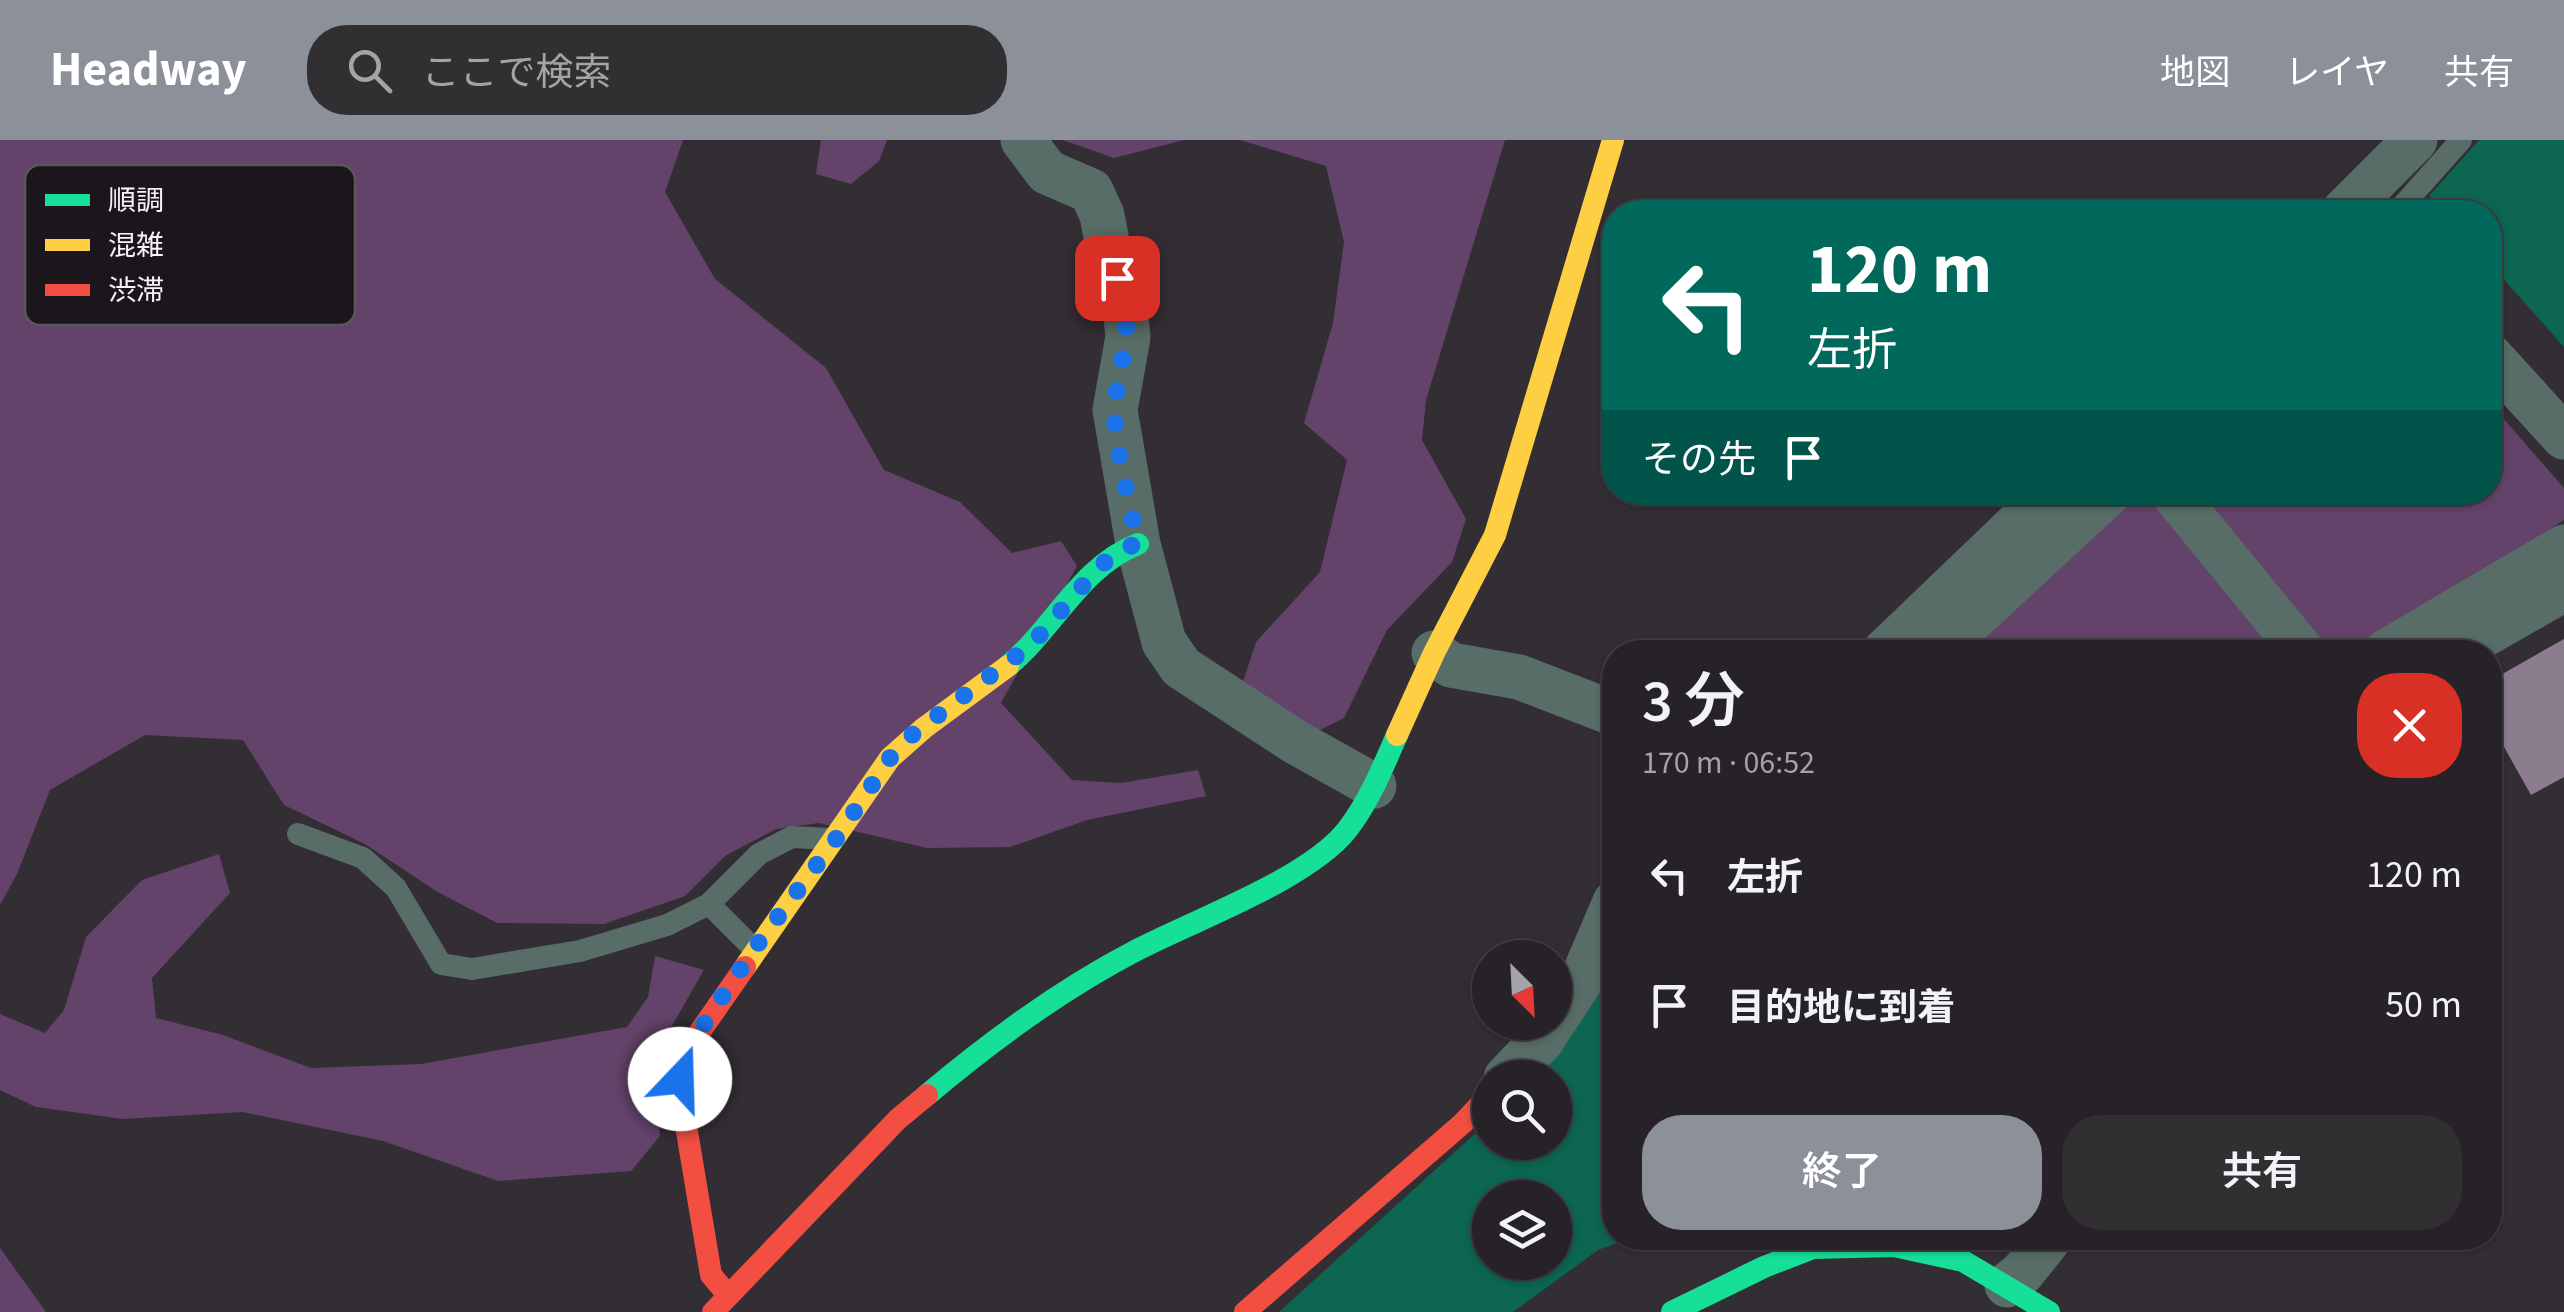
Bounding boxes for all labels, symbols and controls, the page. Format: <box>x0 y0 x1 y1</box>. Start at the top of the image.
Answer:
search box <box>307 25 1007 115</box>
text: Headway <box>50 36 247 104</box>
icon: search <box>342 43 397 98</box>
text: ここで検索 <box>422 46 612 100</box>
text: 地図 <box>2160 48 2230 98</box>
text: レイヤ <box>2285 48 2389 98</box>
text: 共有 <box>2444 48 2514 98</box>
legend <box>25 165 355 325</box>
text: 順調 <box>108 181 164 221</box>
text: 120 m <box>1807 220 1992 320</box>
text: 混雑 <box>108 226 164 266</box>
pin <box>1075 236 1160 321</box>
icon: left <box>1642 240 1772 370</box>
icon: arrive <box>1090 251 1145 306</box>
text: 渋滞 <box>108 271 164 311</box>
text: 左折 <box>1807 319 1897 383</box>
icon: arrive <box>1776 430 1831 485</box>
text: その先 <box>1642 433 1756 487</box>
text: 3 分 <box>1642 660 1745 745</box>
button: close <box>2357 673 2462 778</box>
text: 170 m · 06:52 <box>1642 740 1815 786</box>
icon: left <box>1642 848 1697 903</box>
text: 120 m <box>2366 848 2462 902</box>
text: 左折 <box>1727 851 1803 905</box>
north arrow <box>1472 940 1572 1040</box>
map controls <box>1472 940 1572 1280</box>
icon: arrive <box>1642 978 1697 1033</box>
text: 50 m <box>2385 978 2462 1032</box>
text: 目的地に到着 <box>1727 981 1955 1035</box>
position arrow <box>628 1027 732 1131</box>
button: search <box>1472 1060 1572 1160</box>
button: 終了 <box>1642 1115 2042 1230</box>
button: 共有 <box>2062 1115 2462 1230</box>
button: layers <box>1472 1180 1572 1280</box>

